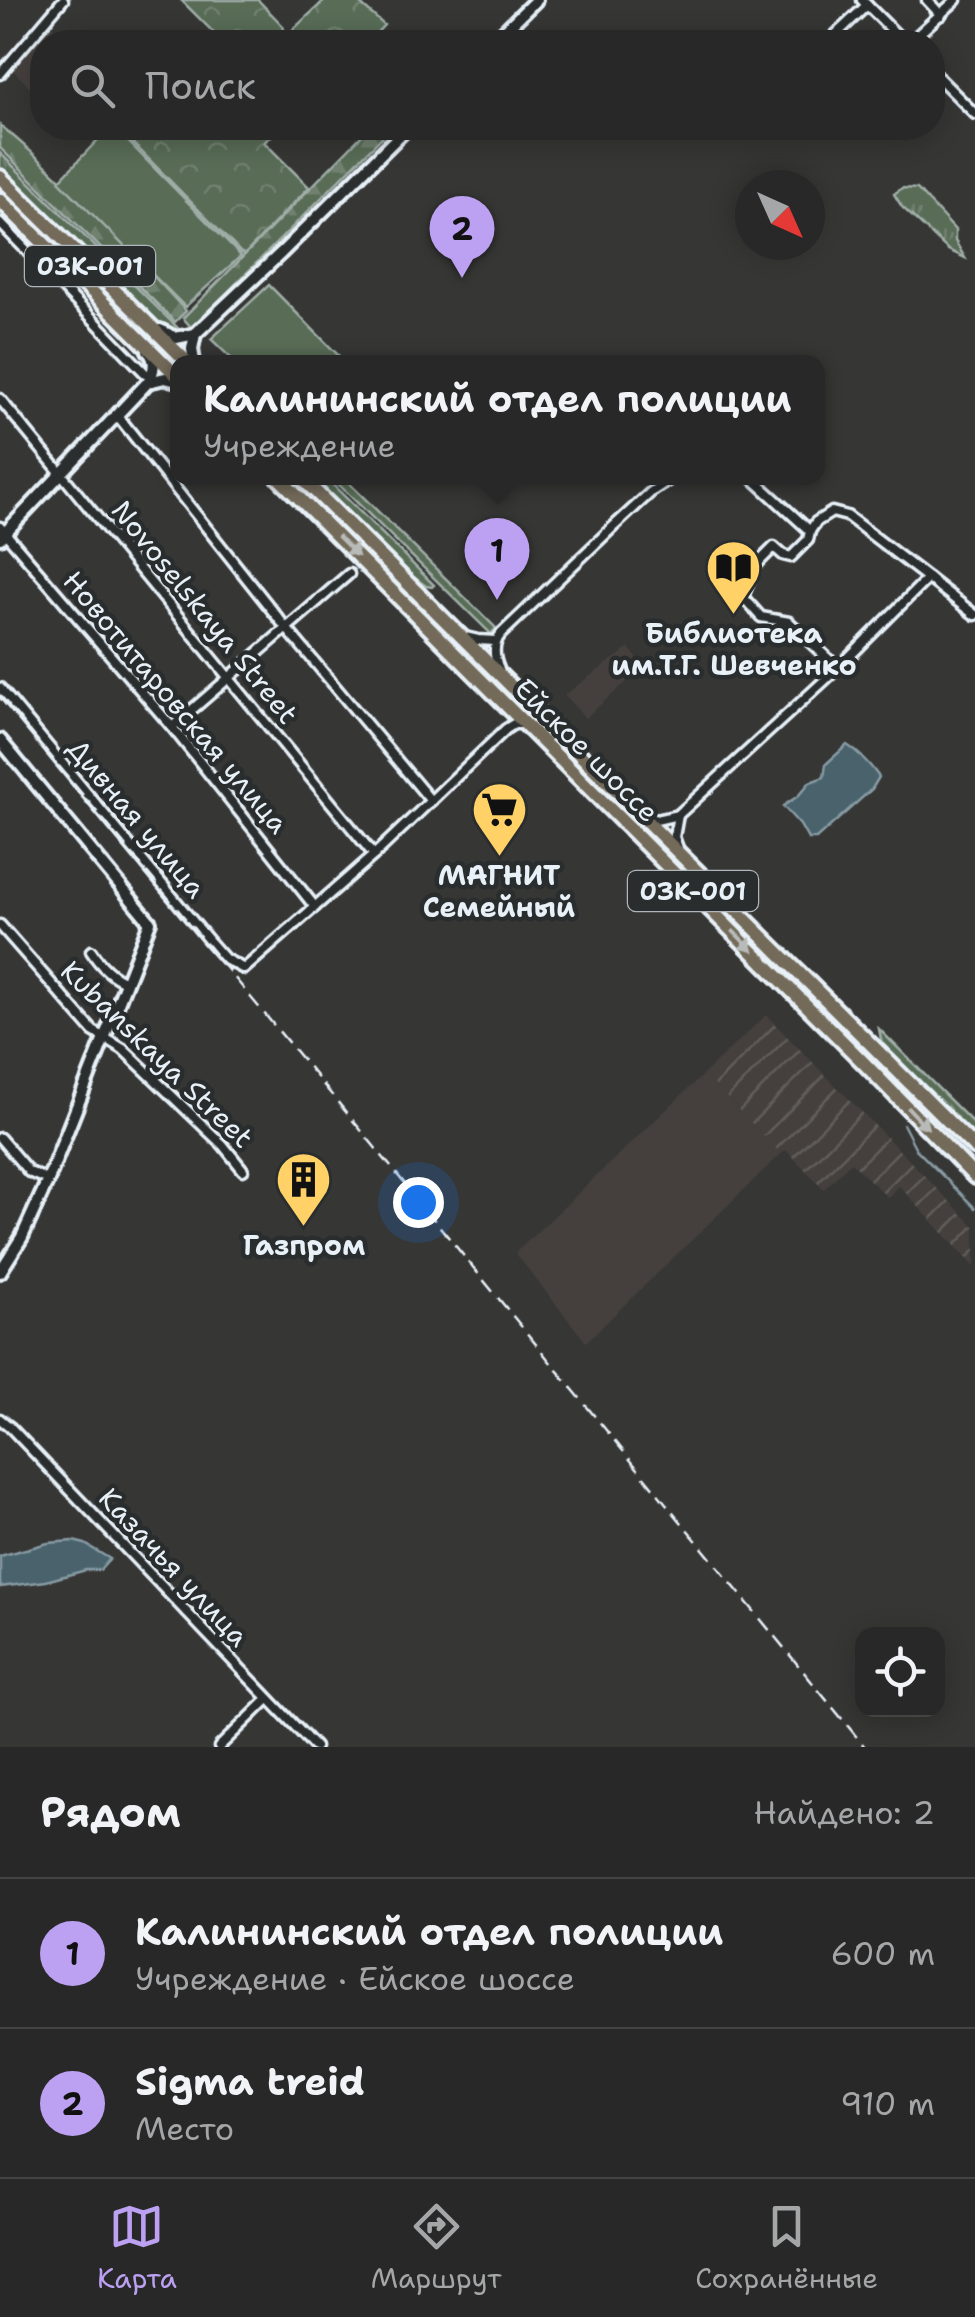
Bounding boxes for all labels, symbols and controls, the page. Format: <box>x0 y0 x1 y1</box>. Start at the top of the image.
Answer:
search box <box>30 30 945 140</box>
icon: search <box>65 58 120 113</box>
text: Поиск <box>145 60 256 111</box>
north arrow <box>735 170 825 260</box>
pin: 2 <box>430 196 494 278</box>
road number: 03К-001 <box>25 246 155 286</box>
popup <box>170 355 825 485</box>
text: Калининский отдел полиции <box>203 373 792 424</box>
text: Учреждение <box>203 424 396 467</box>
street label: Novoselskaya Street <box>103 492 307 732</box>
pin: 1 <box>464 518 530 600</box>
one-way arrow <box>336 534 359 558</box>
library icon: Библиотека им.Т.Г. Шевченко <box>704 537 764 616</box>
street label: Новотитаровская улица <box>55 563 297 841</box>
place label: Библиотека им.Т.Г. Шевченко <box>611 614 857 684</box>
street label: Ейское шоссе <box>507 670 667 830</box>
street label: Дивная улица <box>59 730 215 906</box>
supermarket icon: МАГНИТ Семейный <box>469 779 529 858</box>
place label: МАГНИТ Семейный <box>423 856 575 926</box>
road number: 03К-001 <box>628 871 758 911</box>
one-way arrow <box>730 929 754 952</box>
street label: Kubanskaya Street <box>52 952 262 1156</box>
one-way arrow <box>906 1106 929 1130</box>
building icon: Газпром <box>274 1149 334 1228</box>
your location <box>393 1177 444 1228</box>
place label: Газпром <box>243 1226 365 1264</box>
street label: Казачья улица <box>90 1479 258 1655</box>
map controls <box>855 1627 945 1717</box>
button: locate <box>855 1627 945 1717</box>
text: Рядом <box>40 1784 181 1840</box>
text: Найдено: 2 <box>754 1791 935 1834</box>
text: Калининский отдел полиции <box>135 1906 723 1957</box>
text: 1 <box>65 1932 80 1975</box>
text: 600 m <box>830 1932 935 1975</box>
text: Учреждение · Ейское шоссе <box>135 1957 575 2000</box>
text: Sigma treid <box>135 2056 365 2107</box>
text: 2 <box>61 2082 84 2125</box>
text: 910 m <box>840 2082 935 2125</box>
text: Место <box>135 2107 234 2150</box>
tab: Карта <box>97 2199 177 2297</box>
tab: Маршрут <box>371 2199 501 2297</box>
tab: Сохранённые <box>695 2199 878 2297</box>

